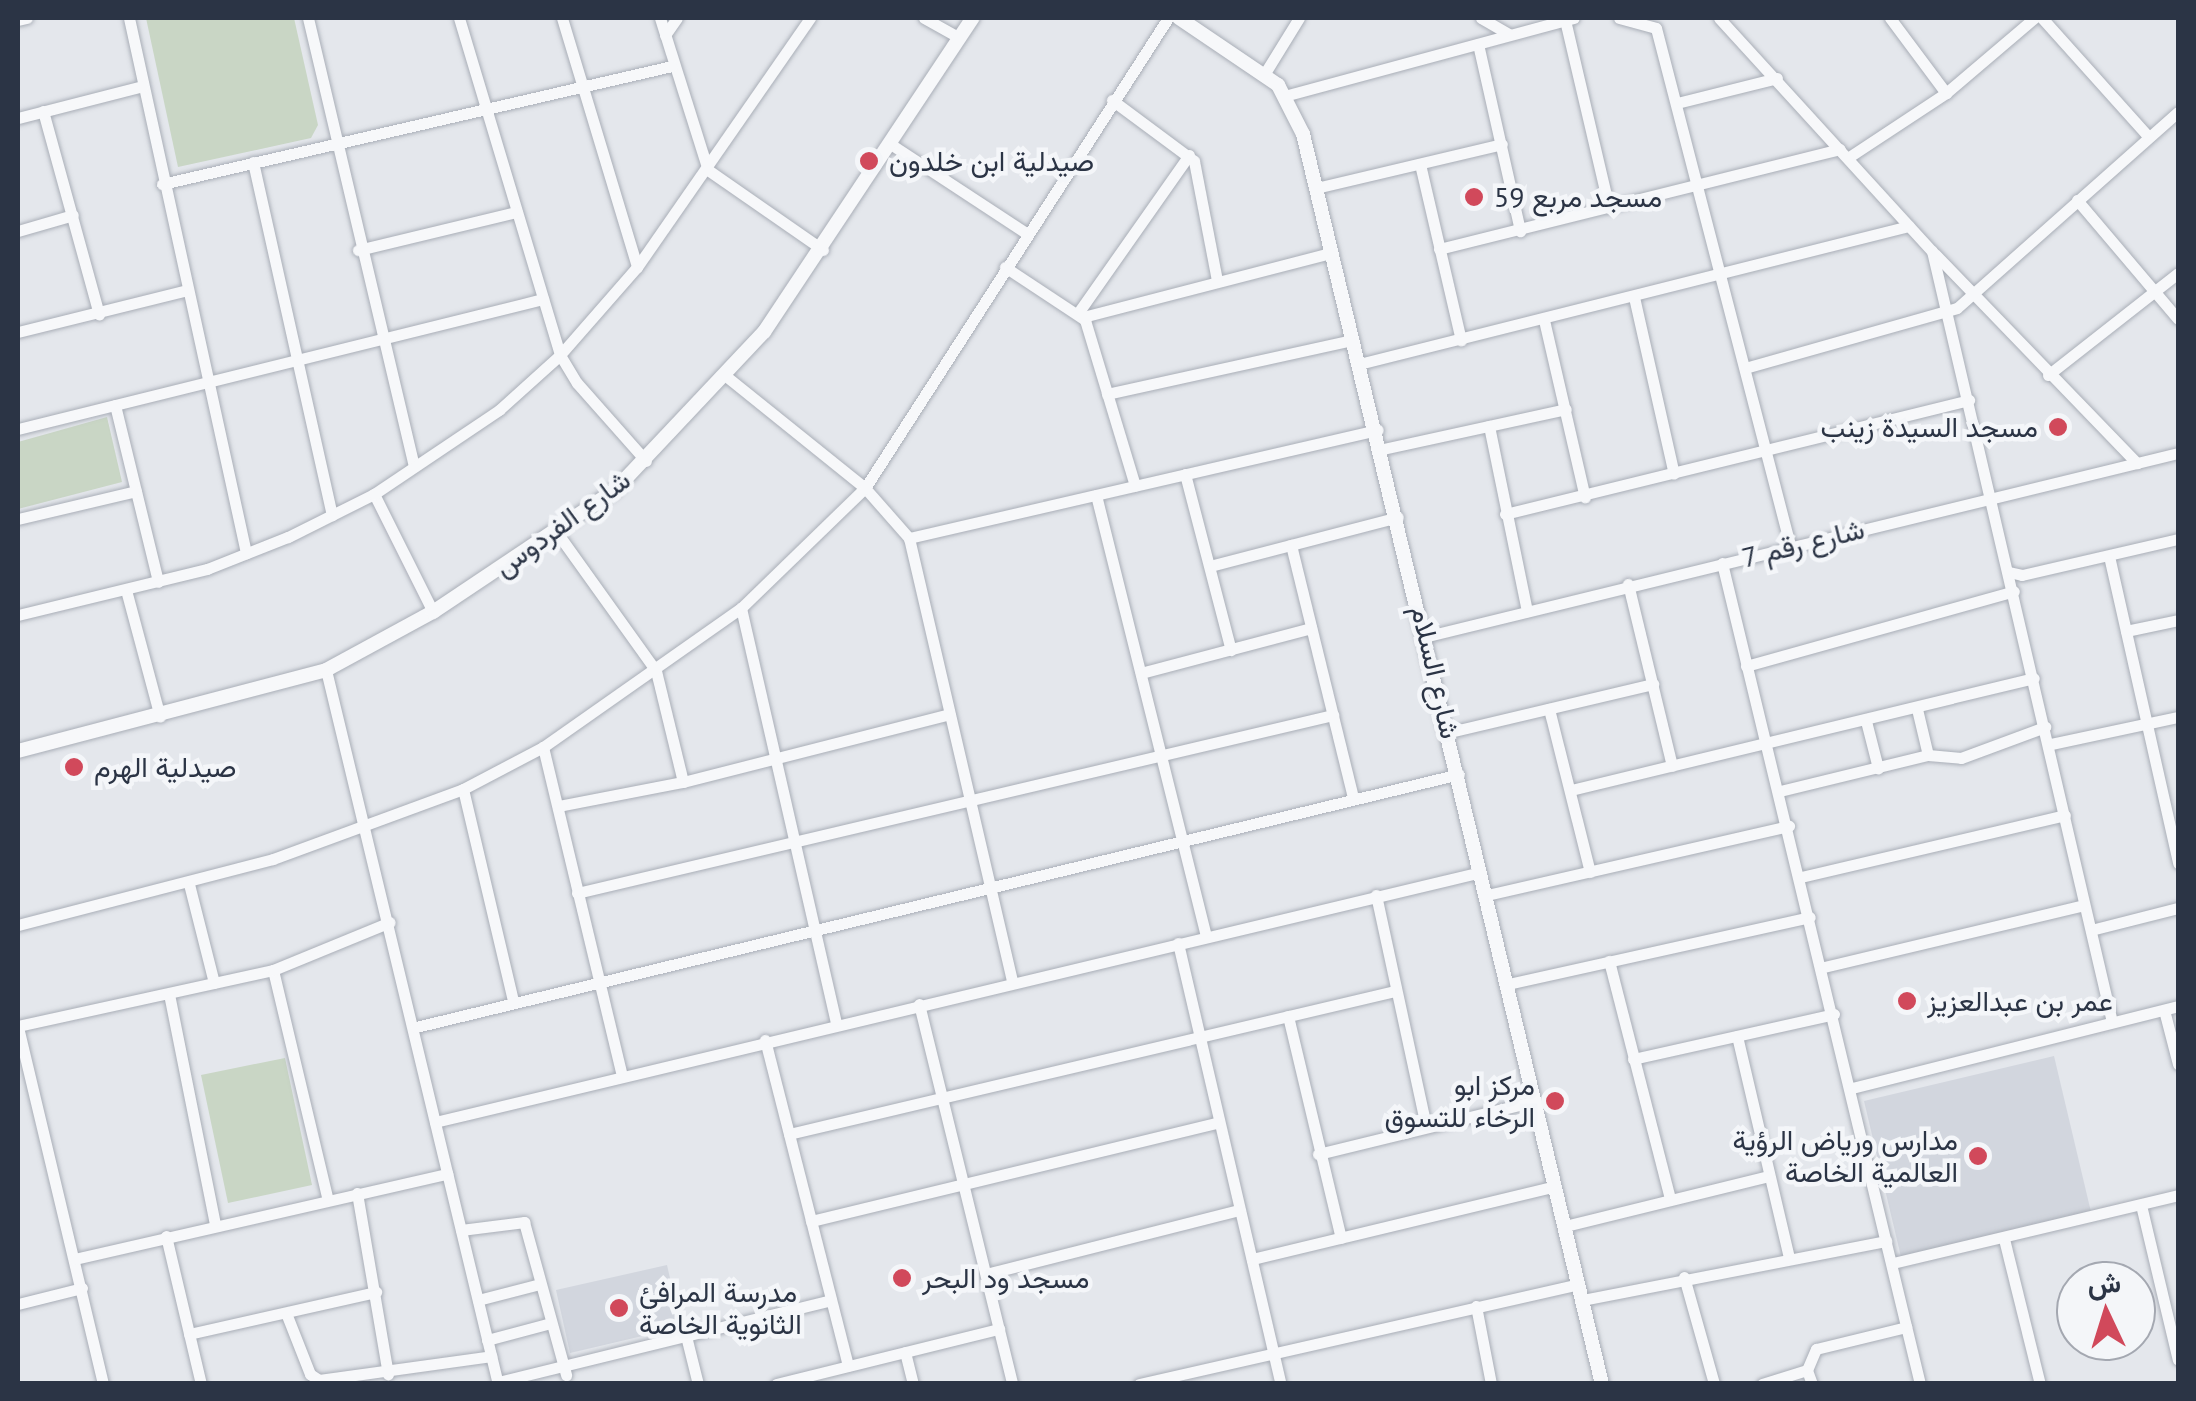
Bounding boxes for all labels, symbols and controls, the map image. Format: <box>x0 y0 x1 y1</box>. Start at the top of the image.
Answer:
place label: صيدلية ابن خلدون <box>889 144 1094 178</box>
marker: صيدلية ابن خلدون <box>858 150 880 172</box>
place label: مسجد مربع 59 <box>1494 180 1662 214</box>
marker: مسجد مربع 59 <box>1463 186 1485 208</box>
place label: مسجد السيدة زينب <box>1820 410 2038 444</box>
marker: مسجد السيدة زينب <box>2047 416 2069 438</box>
street label: شارع الفردوس <box>487 462 637 584</box>
street label: شارع رقم 7 <box>1738 512 1868 574</box>
street label: شارع السلام <box>1404 602 1468 742</box>
place label: صيدلية الهرم <box>94 750 236 784</box>
marker: صيدلية الهرم <box>63 756 85 778</box>
place label: عمر بن عبدالعزيز <box>1927 984 2113 1018</box>
marker: عمر بن عبدالعزيز <box>1896 990 1918 1012</box>
place label: مركز ابو الرخاء للتسوق <box>1384 1068 1535 1134</box>
marker: مركز ابو الرخاء للتسوق <box>1544 1090 1566 1112</box>
place label: مدارس ورياض الرؤية العالمية الخاصة <box>1733 1123 1958 1189</box>
marker: مدارس ورياض الرؤية العالمية الخاصة <box>1967 1145 1989 1167</box>
place label: مسجد ود البحر <box>922 1261 1090 1295</box>
north arrow <box>2056 1261 2156 1361</box>
text: ش <box>2086 1263 2122 1302</box>
marker: مسجد ود البحر <box>891 1267 913 1289</box>
place label: مدرسة المرافئ الثانوية الخاصة <box>639 1275 802 1341</box>
marker: مدرسة المرافئ الثانوية الخاصة <box>608 1297 630 1319</box>

